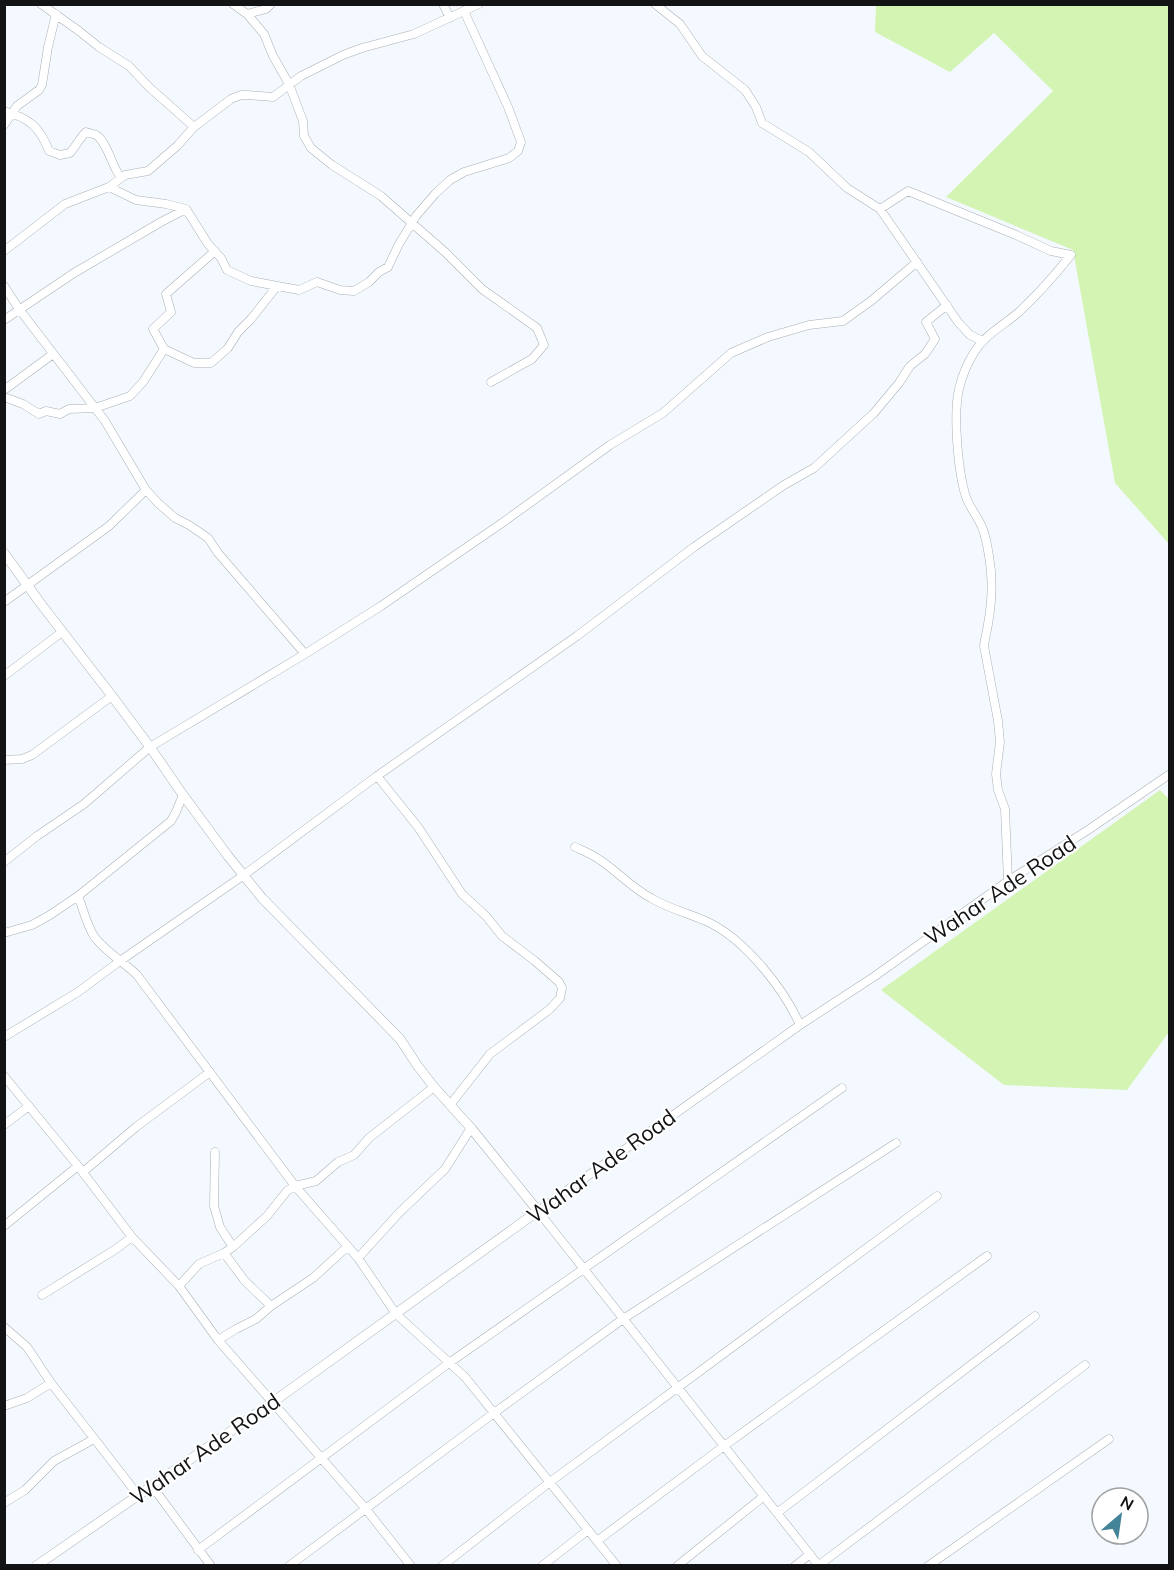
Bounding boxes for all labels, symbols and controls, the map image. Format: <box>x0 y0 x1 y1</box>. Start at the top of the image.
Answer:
street label: Wahar Ade Road <box>919 829 1081 951</box>
street label: Wahar Ade Road <box>521 1103 681 1229</box>
street label: Wahar Ade Road <box>124 1387 286 1511</box>
north arrow <box>1090 1486 1150 1546</box>
text: N <box>1117 1491 1137 1515</box>

